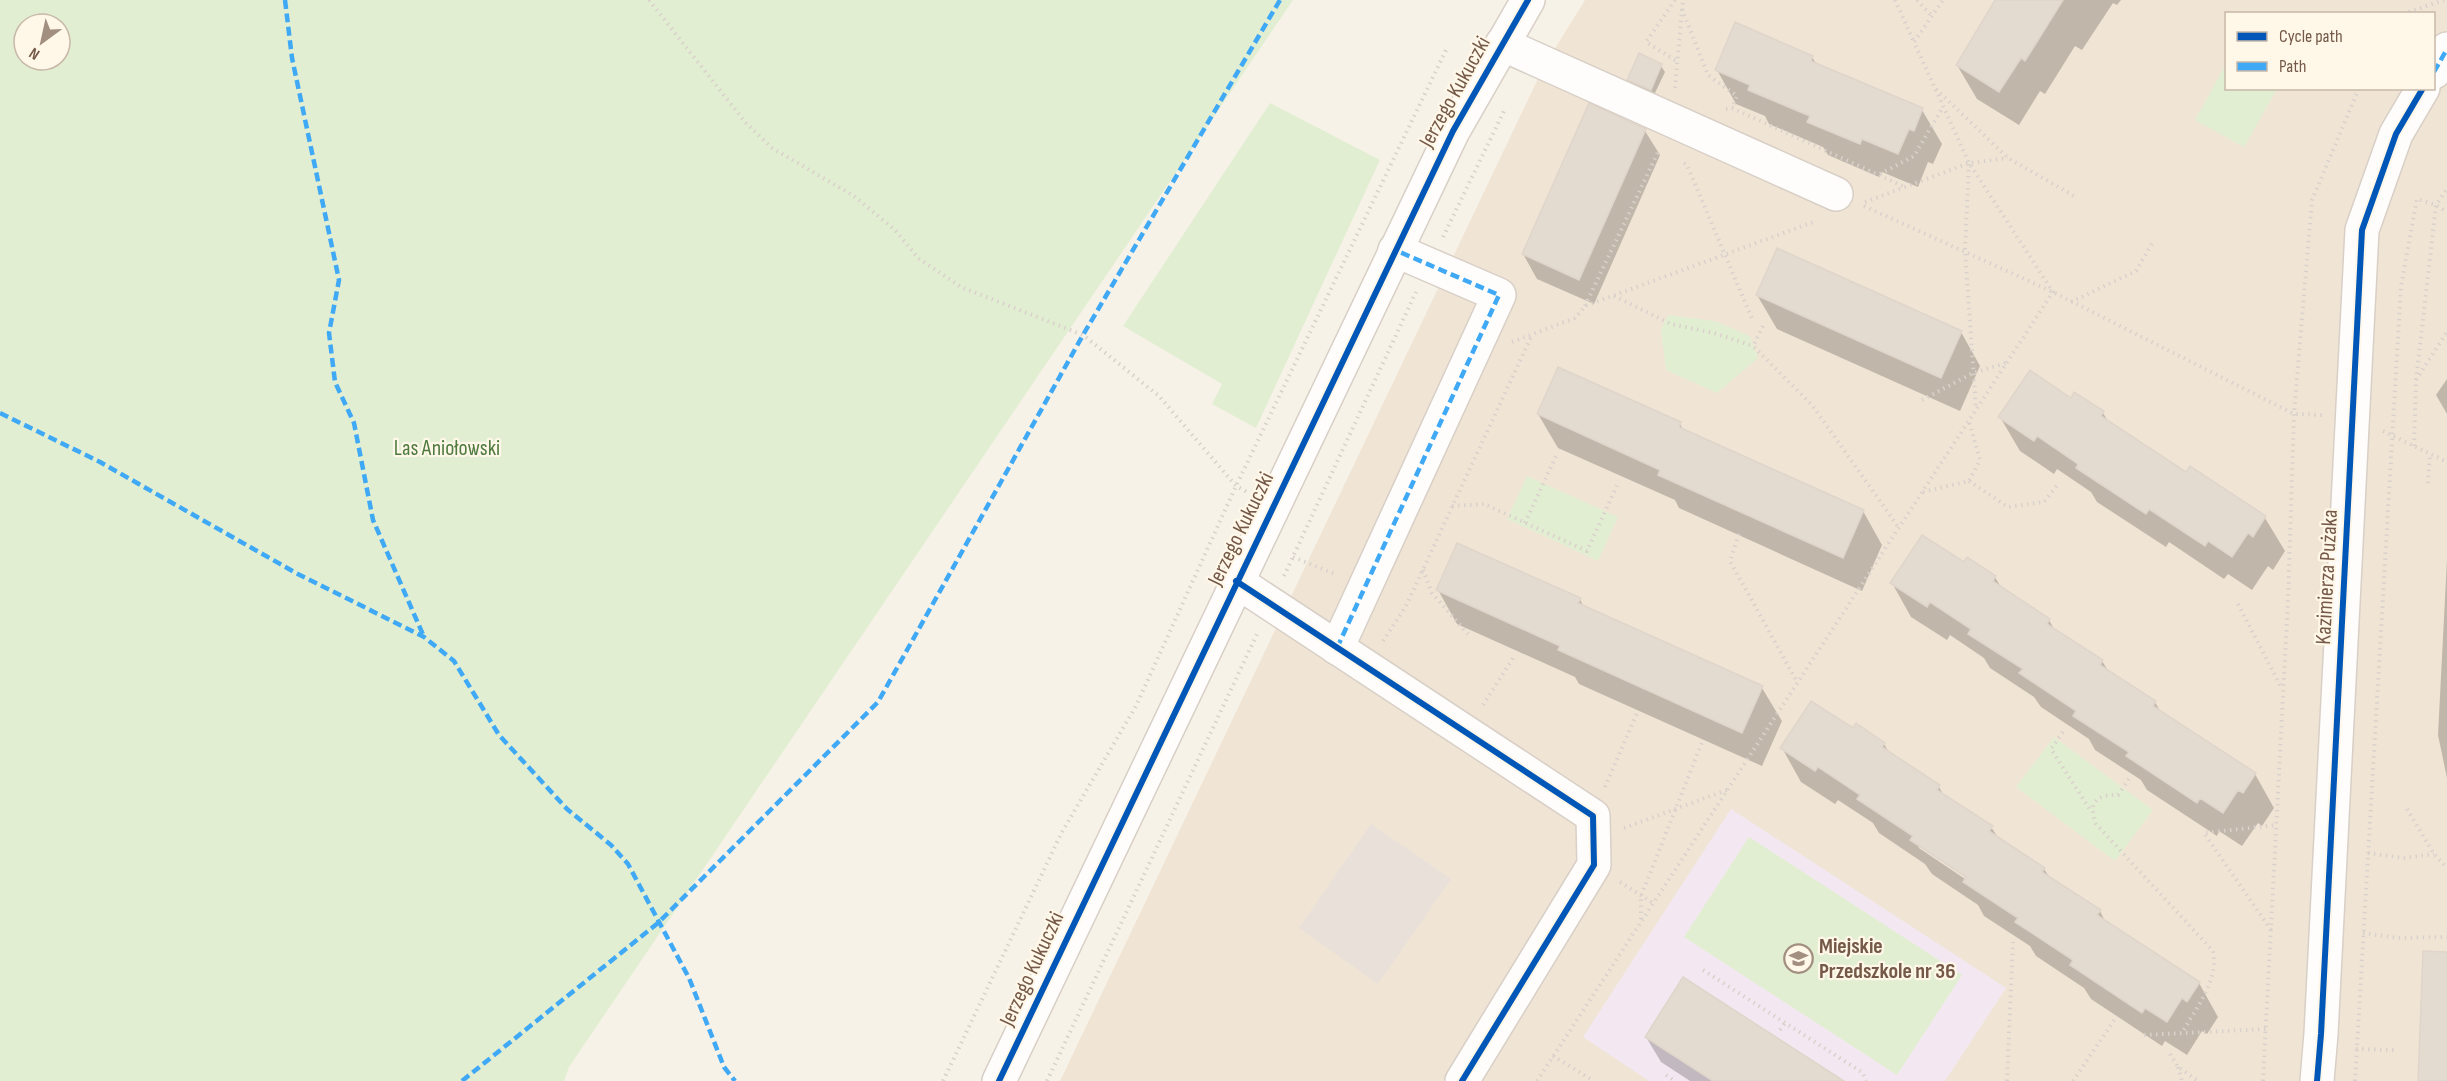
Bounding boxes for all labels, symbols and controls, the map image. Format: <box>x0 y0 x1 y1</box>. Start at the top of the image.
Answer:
north arrow <box>12 12 72 72</box>
legend <box>2225 12 2435 90</box>
text: Cycle path <box>2279 26 2343 47</box>
street label: Jerzego Kukuczki <box>1413 32 1497 153</box>
text: N <box>26 43 43 64</box>
text: Path <box>2279 56 2307 77</box>
park label: Las Aniołowski <box>394 435 500 462</box>
street label: Jerzego Kukuczki <box>1201 468 1280 591</box>
street label: Kazimierza Pużaka <box>2310 509 2344 645</box>
street label: Jerzego Kukuczki <box>993 908 1070 1031</box>
place label: Miejskie Przedszkole nr 36 <box>1819 933 1956 985</box>
school or university icon: Miejskie Przedszkole nr 36 <box>1782 943 1814 975</box>

